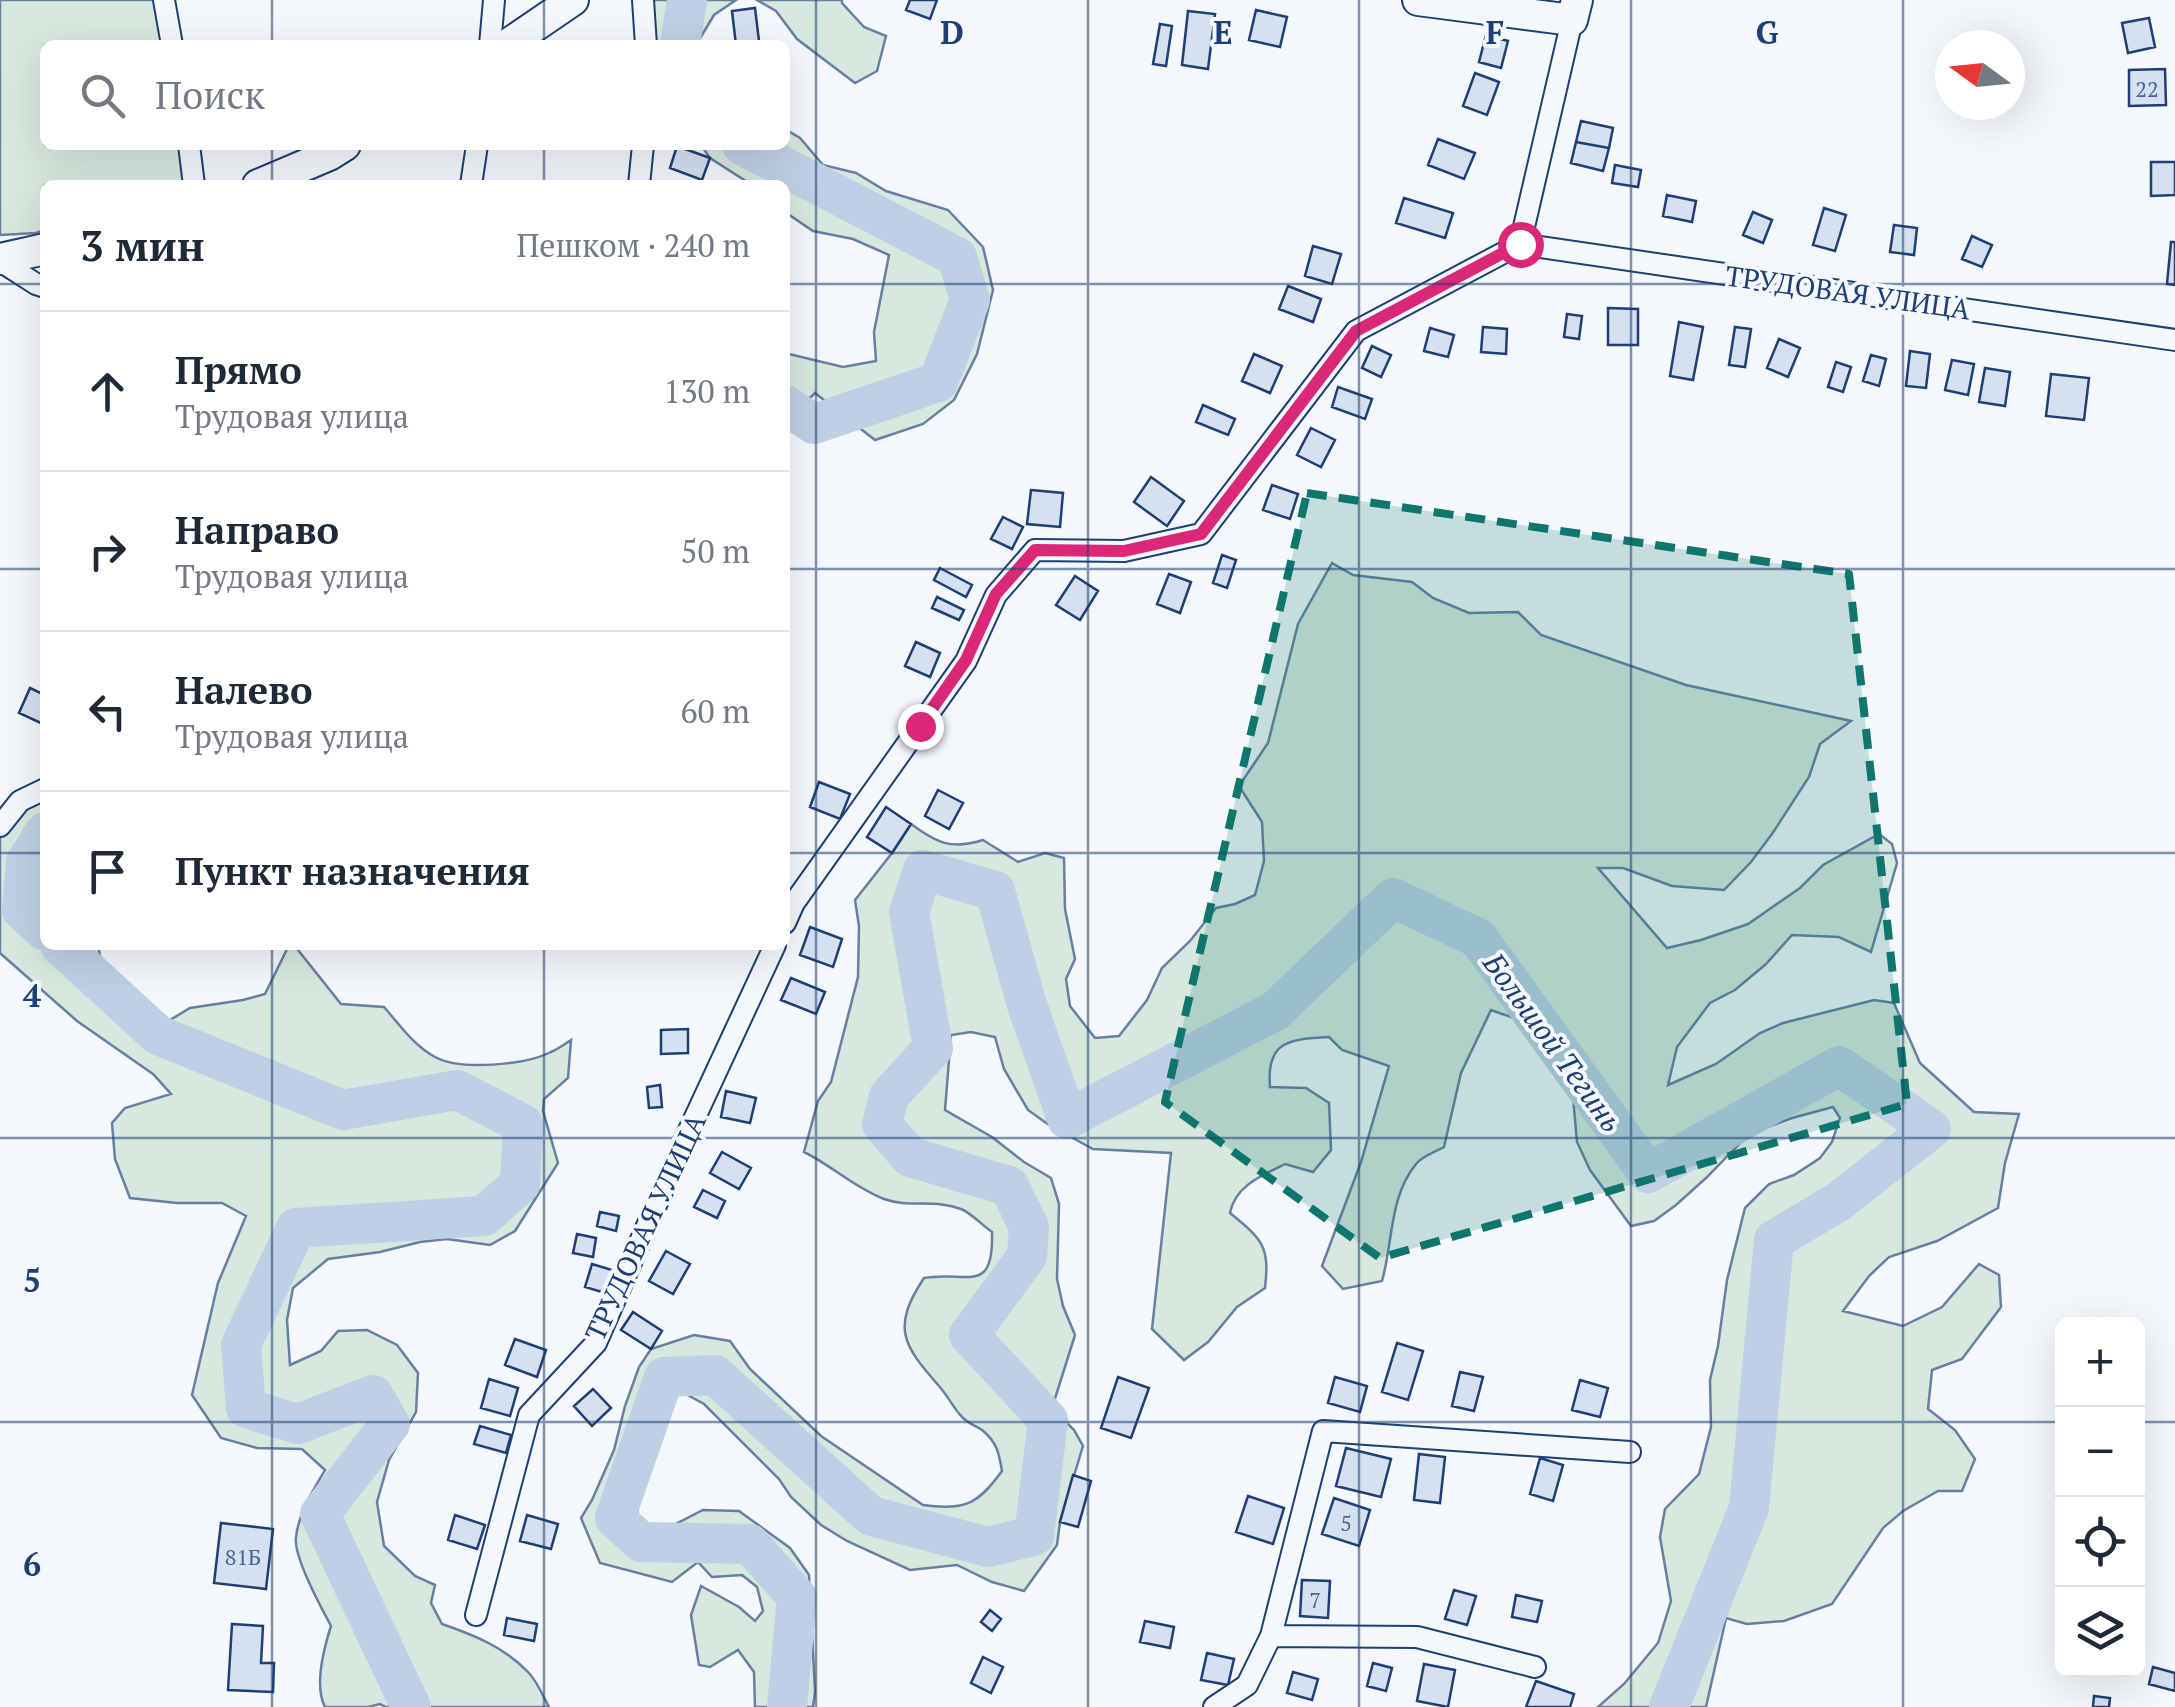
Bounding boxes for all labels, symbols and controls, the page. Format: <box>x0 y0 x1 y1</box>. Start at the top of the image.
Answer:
text: D <box>940 11 964 53</box>
text: E <box>1213 11 1233 53</box>
text: F <box>1486 11 1504 53</box>
text: G <box>1756 11 1779 53</box>
north arrow <box>1935 30 2025 120</box>
search box <box>40 40 790 150</box>
icon: search <box>75 68 130 123</box>
text: Поиск <box>155 70 265 120</box>
house number: 22 <box>2135 74 2159 103</box>
text: 3 мин <box>80 217 205 273</box>
route start <box>1498 222 1544 268</box>
text: Пешком · 240 m <box>516 224 750 266</box>
street label: ТРУДОВАЯ УЛИЦА <box>1723 257 1974 328</box>
text: Прямо <box>175 345 302 395</box>
icon: ahead <box>80 364 135 419</box>
text: 130 m <box>663 370 750 412</box>
text: Трудовая улица <box>175 395 409 437</box>
text: Направо <box>175 505 339 555</box>
icon: right <box>80 524 135 579</box>
text: 50 m <box>680 530 750 572</box>
text: Трудовая улица <box>175 555 409 597</box>
text: Налево <box>175 665 313 715</box>
icon: left <box>80 684 135 739</box>
text: 60 m <box>680 690 750 732</box>
route end <box>898 704 944 750</box>
text: Трудовая улица <box>175 715 409 757</box>
icon: arrive <box>80 844 135 899</box>
text: Пункт назначения <box>175 846 530 896</box>
water label: Большой Тегинь <box>1474 944 1632 1140</box>
text: 4 <box>23 974 41 1016</box>
street label: ТРУДОВАЯ УЛИЦА <box>576 1107 714 1347</box>
text: 5 <box>23 1259 41 1301</box>
map controls <box>2055 1317 2145 1677</box>
button: + <box>2055 1317 2145 1407</box>
button: − <box>2055 1407 2145 1497</box>
button: locate <box>2055 1497 2145 1587</box>
house number: 5 <box>1340 1508 1352 1537</box>
house number: 81Б <box>225 1542 261 1571</box>
text: 6 <box>23 1543 41 1585</box>
house number: 7 <box>1309 1585 1321 1614</box>
button: layers <box>2055 1587 2145 1677</box>

